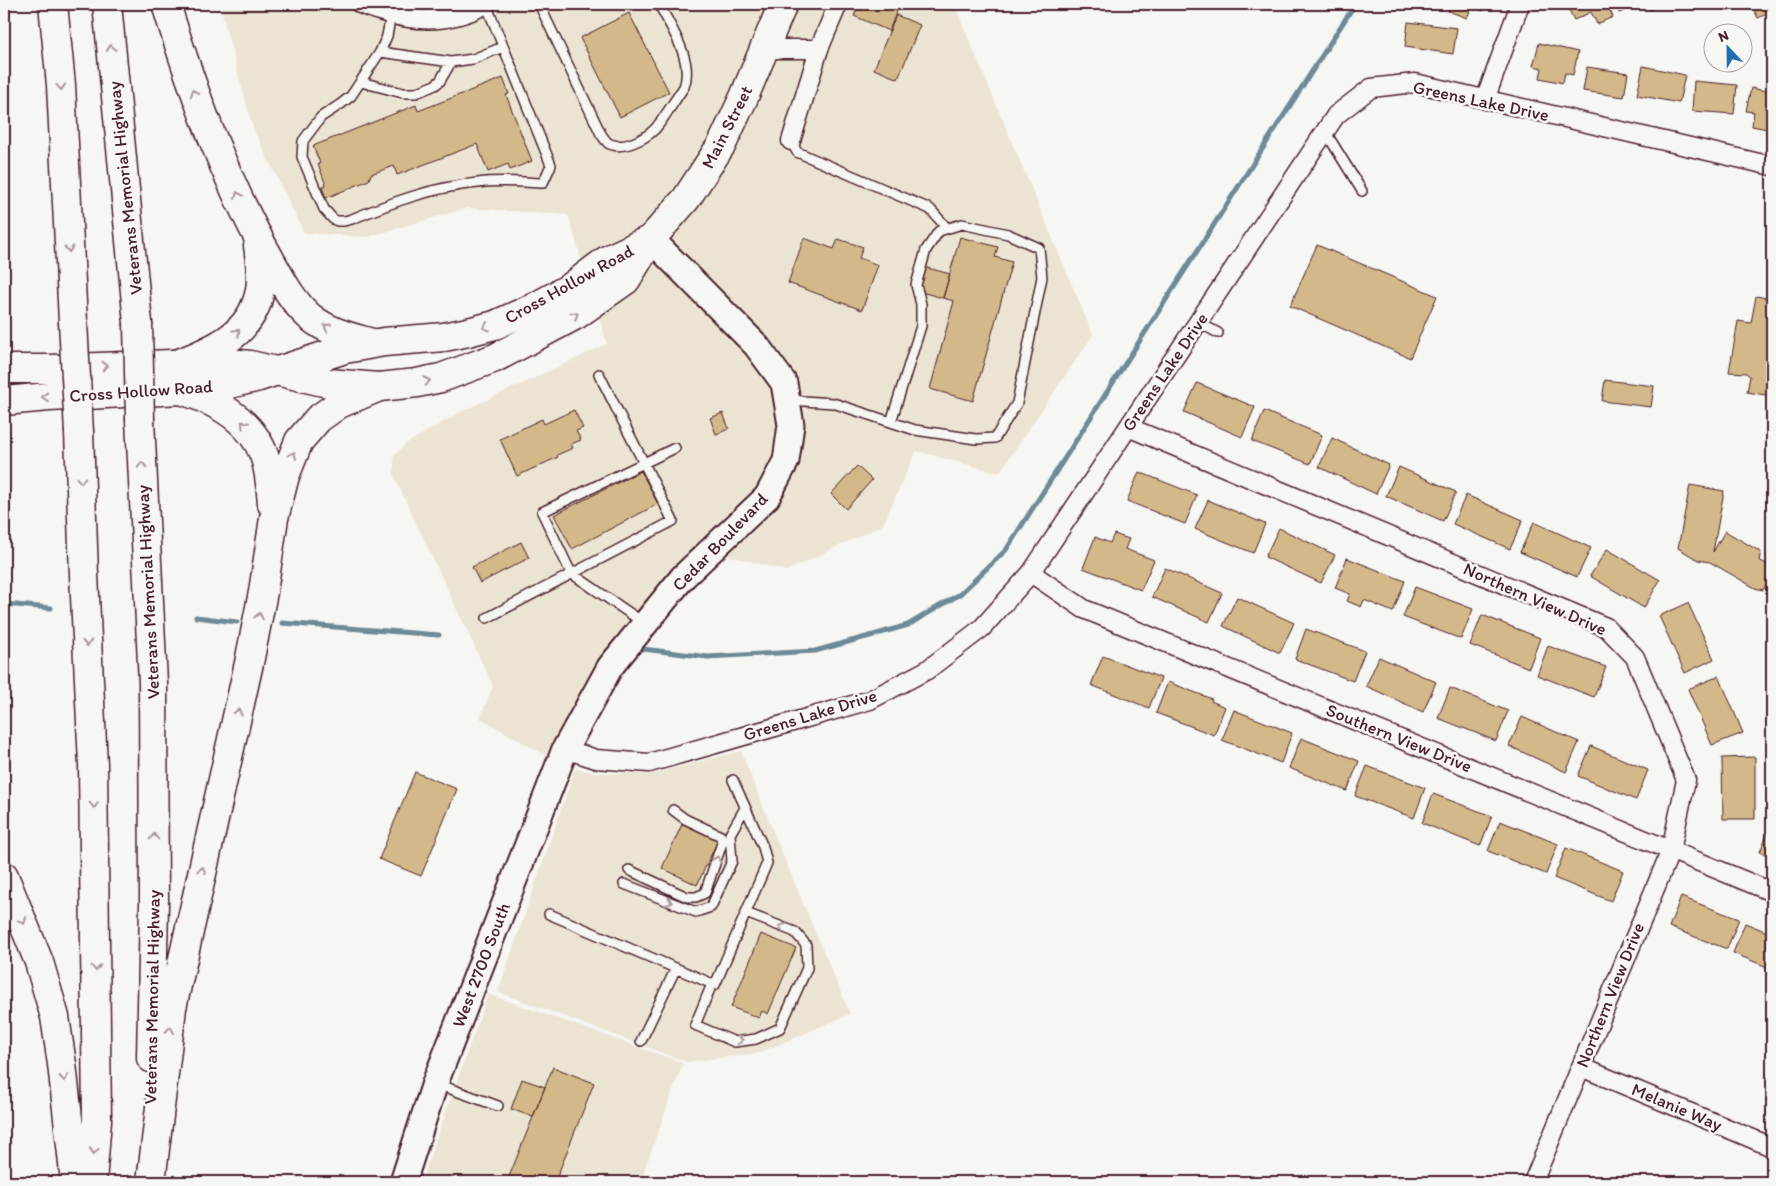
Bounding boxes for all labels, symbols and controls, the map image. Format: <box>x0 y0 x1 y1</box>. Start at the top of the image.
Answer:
north arrow <box>1704 22 1754 72</box>
text: N <box>1716 27 1731 46</box>
one-way arrow <box>106 44 117 52</box>
street label: Greens Lake Drive <box>1411 76 1551 126</box>
street label: Veterans Memorial Highway <box>103 80 147 296</box>
street label: Main Street <box>697 82 757 172</box>
one-way arrow <box>55 83 66 91</box>
one-way arrow <box>190 89 200 97</box>
one-way arrow <box>233 191 244 200</box>
street label: Cross Hollow Road <box>501 239 637 329</box>
one-way arrow <box>64 246 75 254</box>
street label: Greens Lake Drive <box>1117 308 1213 436</box>
one-way arrow <box>570 312 579 322</box>
one-way arrow <box>482 322 490 332</box>
one-way arrow <box>323 323 332 333</box>
one-way arrow <box>231 329 240 338</box>
one-way arrow <box>101 361 109 372</box>
street label: Cross Hollow Road <box>68 375 214 407</box>
one-way arrow <box>423 376 432 387</box>
one-way arrow <box>40 391 48 402</box>
one-way arrow <box>241 421 250 430</box>
one-way arrow <box>287 451 298 460</box>
one-way arrow <box>137 461 148 469</box>
one-way arrow <box>76 477 86 485</box>
street label: Veterans Memorial Highway <box>131 484 165 700</box>
street label: Cedar Boulevard <box>668 488 773 596</box>
street label: Northern View Drive <box>1460 558 1610 640</box>
one-way arrow <box>253 611 263 620</box>
one-way arrow <box>82 639 92 647</box>
street label: Greens Lake Drive <box>741 684 879 746</box>
street label: Southern View Drive <box>1323 699 1475 777</box>
one-way arrow <box>232 708 243 716</box>
one-way arrow <box>89 802 99 809</box>
one-way arrow <box>149 833 159 841</box>
one-way arrow <box>711 856 721 864</box>
one-way arrow <box>196 866 207 875</box>
street label: Veterans Memorial Highway <box>139 889 165 1104</box>
one-way arrow <box>664 896 673 906</box>
street label: West 2700 South <box>447 899 515 1031</box>
one-way arrow <box>17 916 27 925</box>
street label: Northern View Drive <box>1571 919 1649 1071</box>
one-way arrow <box>778 923 787 933</box>
one-way arrow <box>91 964 101 972</box>
one-way arrow <box>164 1025 175 1033</box>
one-way arrow <box>737 1035 745 1045</box>
one-way arrow <box>58 1074 69 1082</box>
street label: Melanie Way <box>1628 1078 1726 1136</box>
one-way arrow <box>89 1148 100 1156</box>

